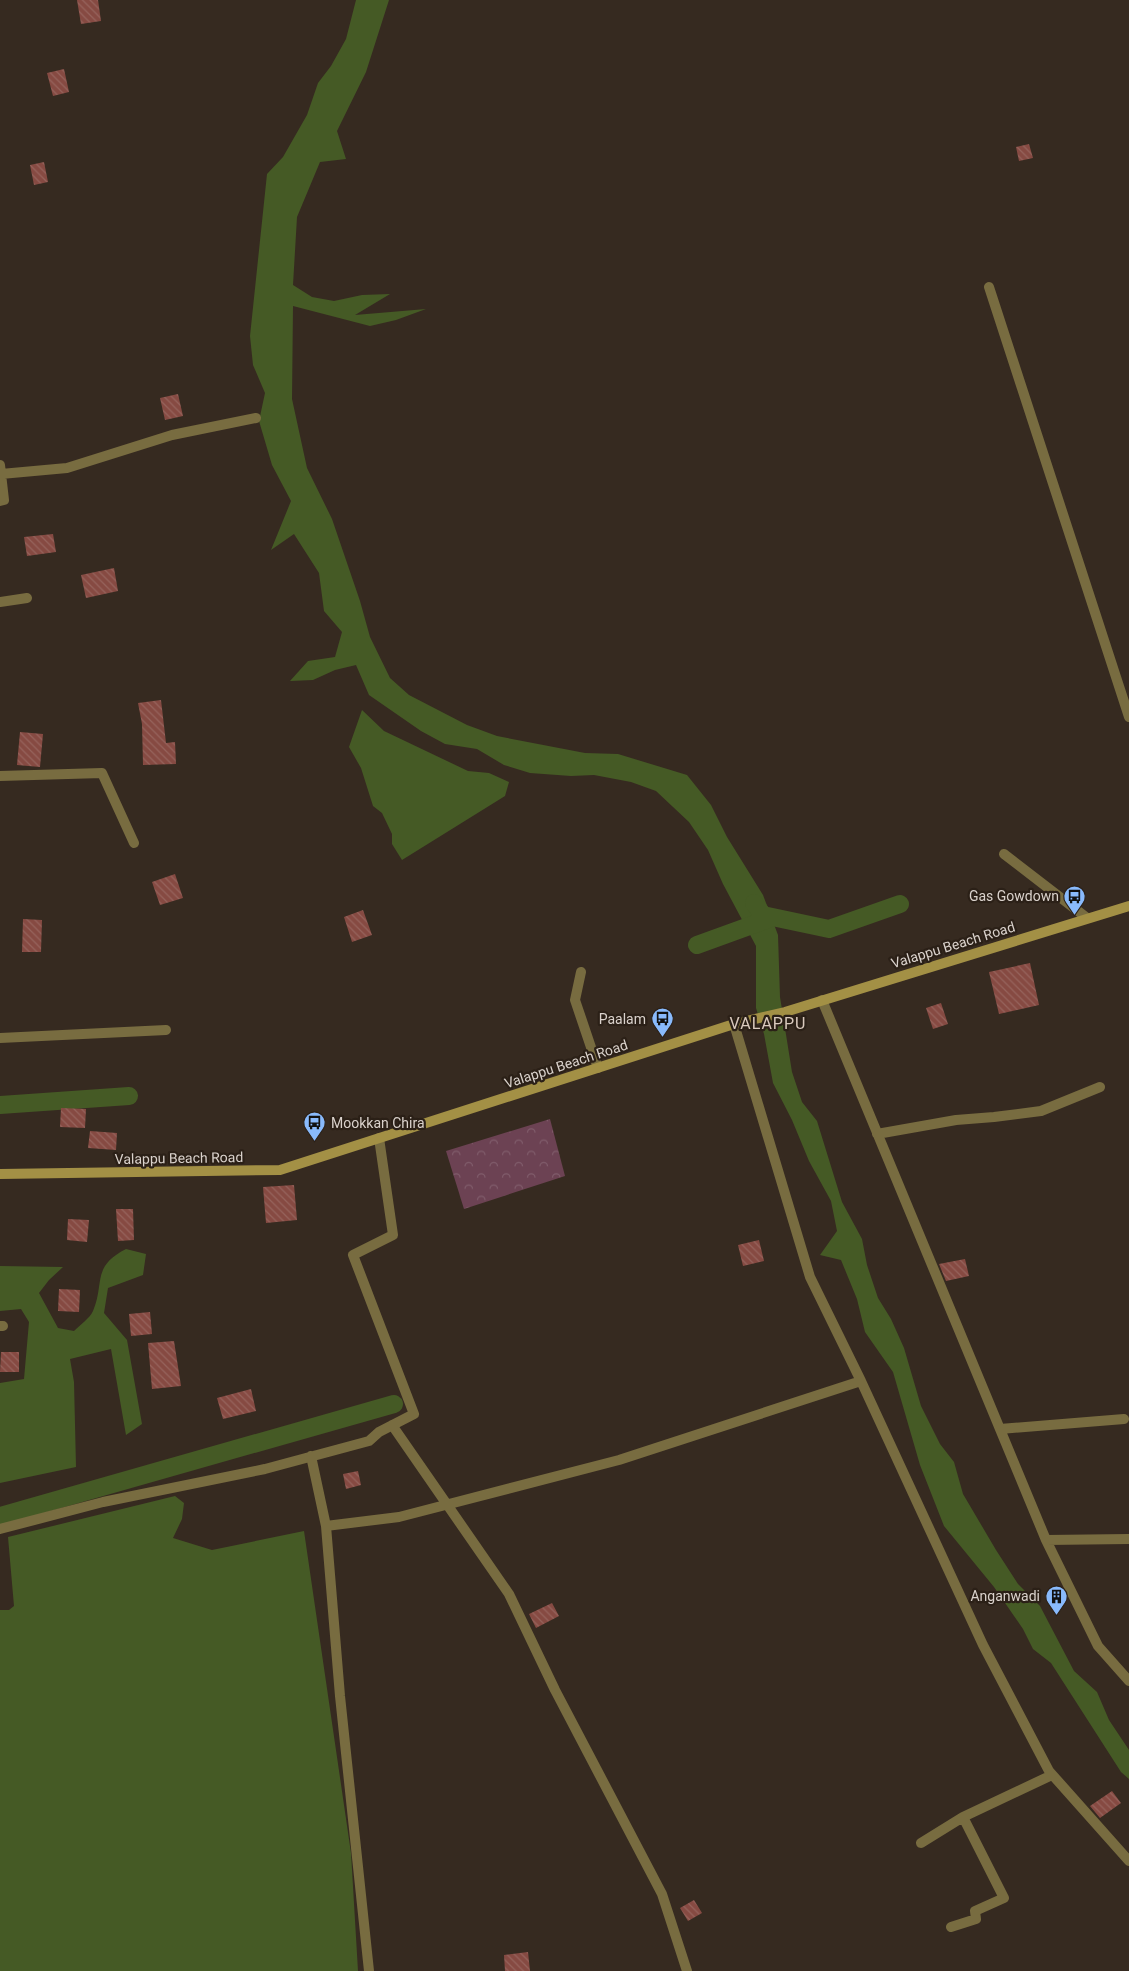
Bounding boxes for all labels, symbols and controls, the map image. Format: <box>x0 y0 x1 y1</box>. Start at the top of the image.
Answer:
bus stop icon: Gas Gowdown <box>1063 884 1087 915</box>
place label: Gas Gowdown <box>969 888 1059 904</box>
street label: Valappu Beach Road <box>889 919 1017 971</box>
bus stop icon: Paalam <box>650 1007 674 1038</box>
place label: Paalam <box>599 1011 646 1027</box>
district label: VALAPPU <box>730 1014 806 1033</box>
street label: Valappu Beach Road <box>502 1037 630 1091</box>
bus stop icon: Mookkan Chira <box>303 1111 327 1142</box>
place label: Mookkan Chira <box>331 1115 425 1131</box>
street label: Valappu Beach Road <box>115 1149 243 1167</box>
building icon: Anganwadi <box>1044 1584 1068 1615</box>
place label: Anganwadi <box>970 1588 1040 1604</box>

